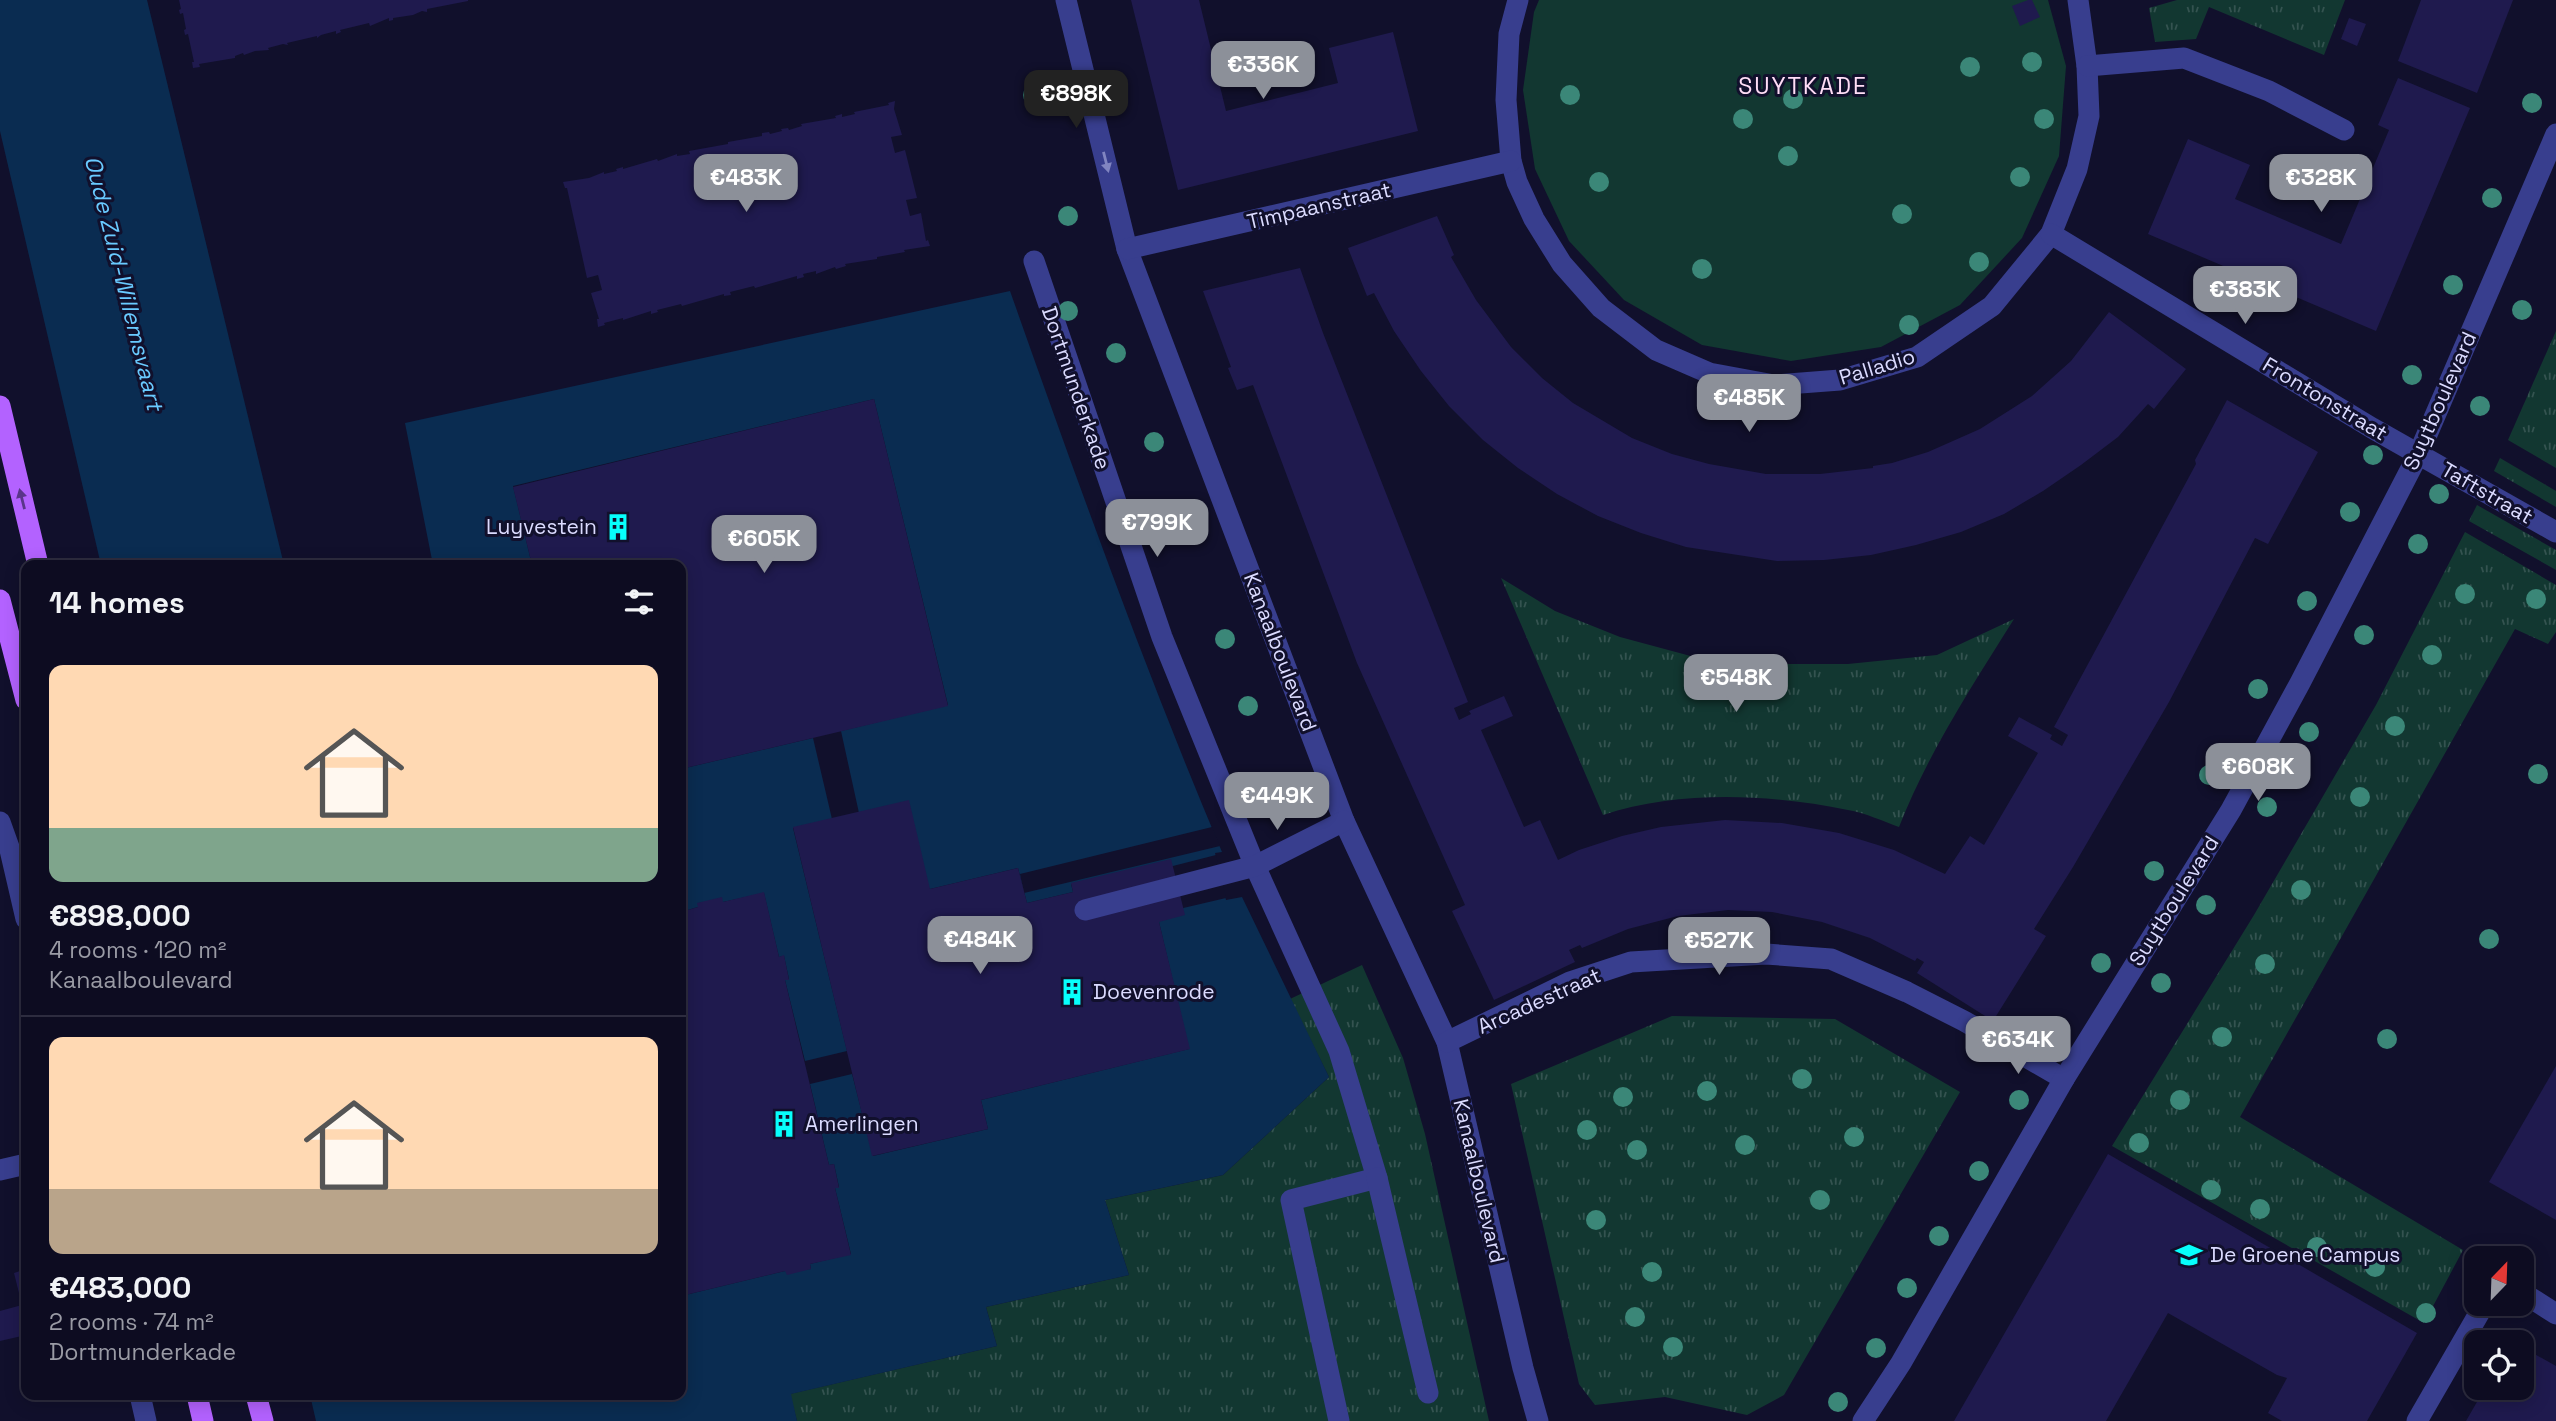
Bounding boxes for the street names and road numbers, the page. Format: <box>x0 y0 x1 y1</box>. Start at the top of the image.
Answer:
street label: Timpaanstraat <box>1244 176 1394 235</box>
street label: Dortmunderkade <box>1036 303 1117 473</box>
street label: Suytboulevard <box>2397 327 2482 474</box>
street label: Palladio <box>1836 342 1918 391</box>
street label: Frontonstraat <box>2258 351 2393 446</box>
street label: Taftstraat <box>2436 455 2538 530</box>
street label: Kanaalboulevard <box>1238 569 1323 735</box>
street label: Suytboulevard <box>2123 830 2224 971</box>
street label: Arcadestraat <box>1473 961 1605 1040</box>
street label: Kanaalboulevard <box>1447 1096 1512 1266</box>

